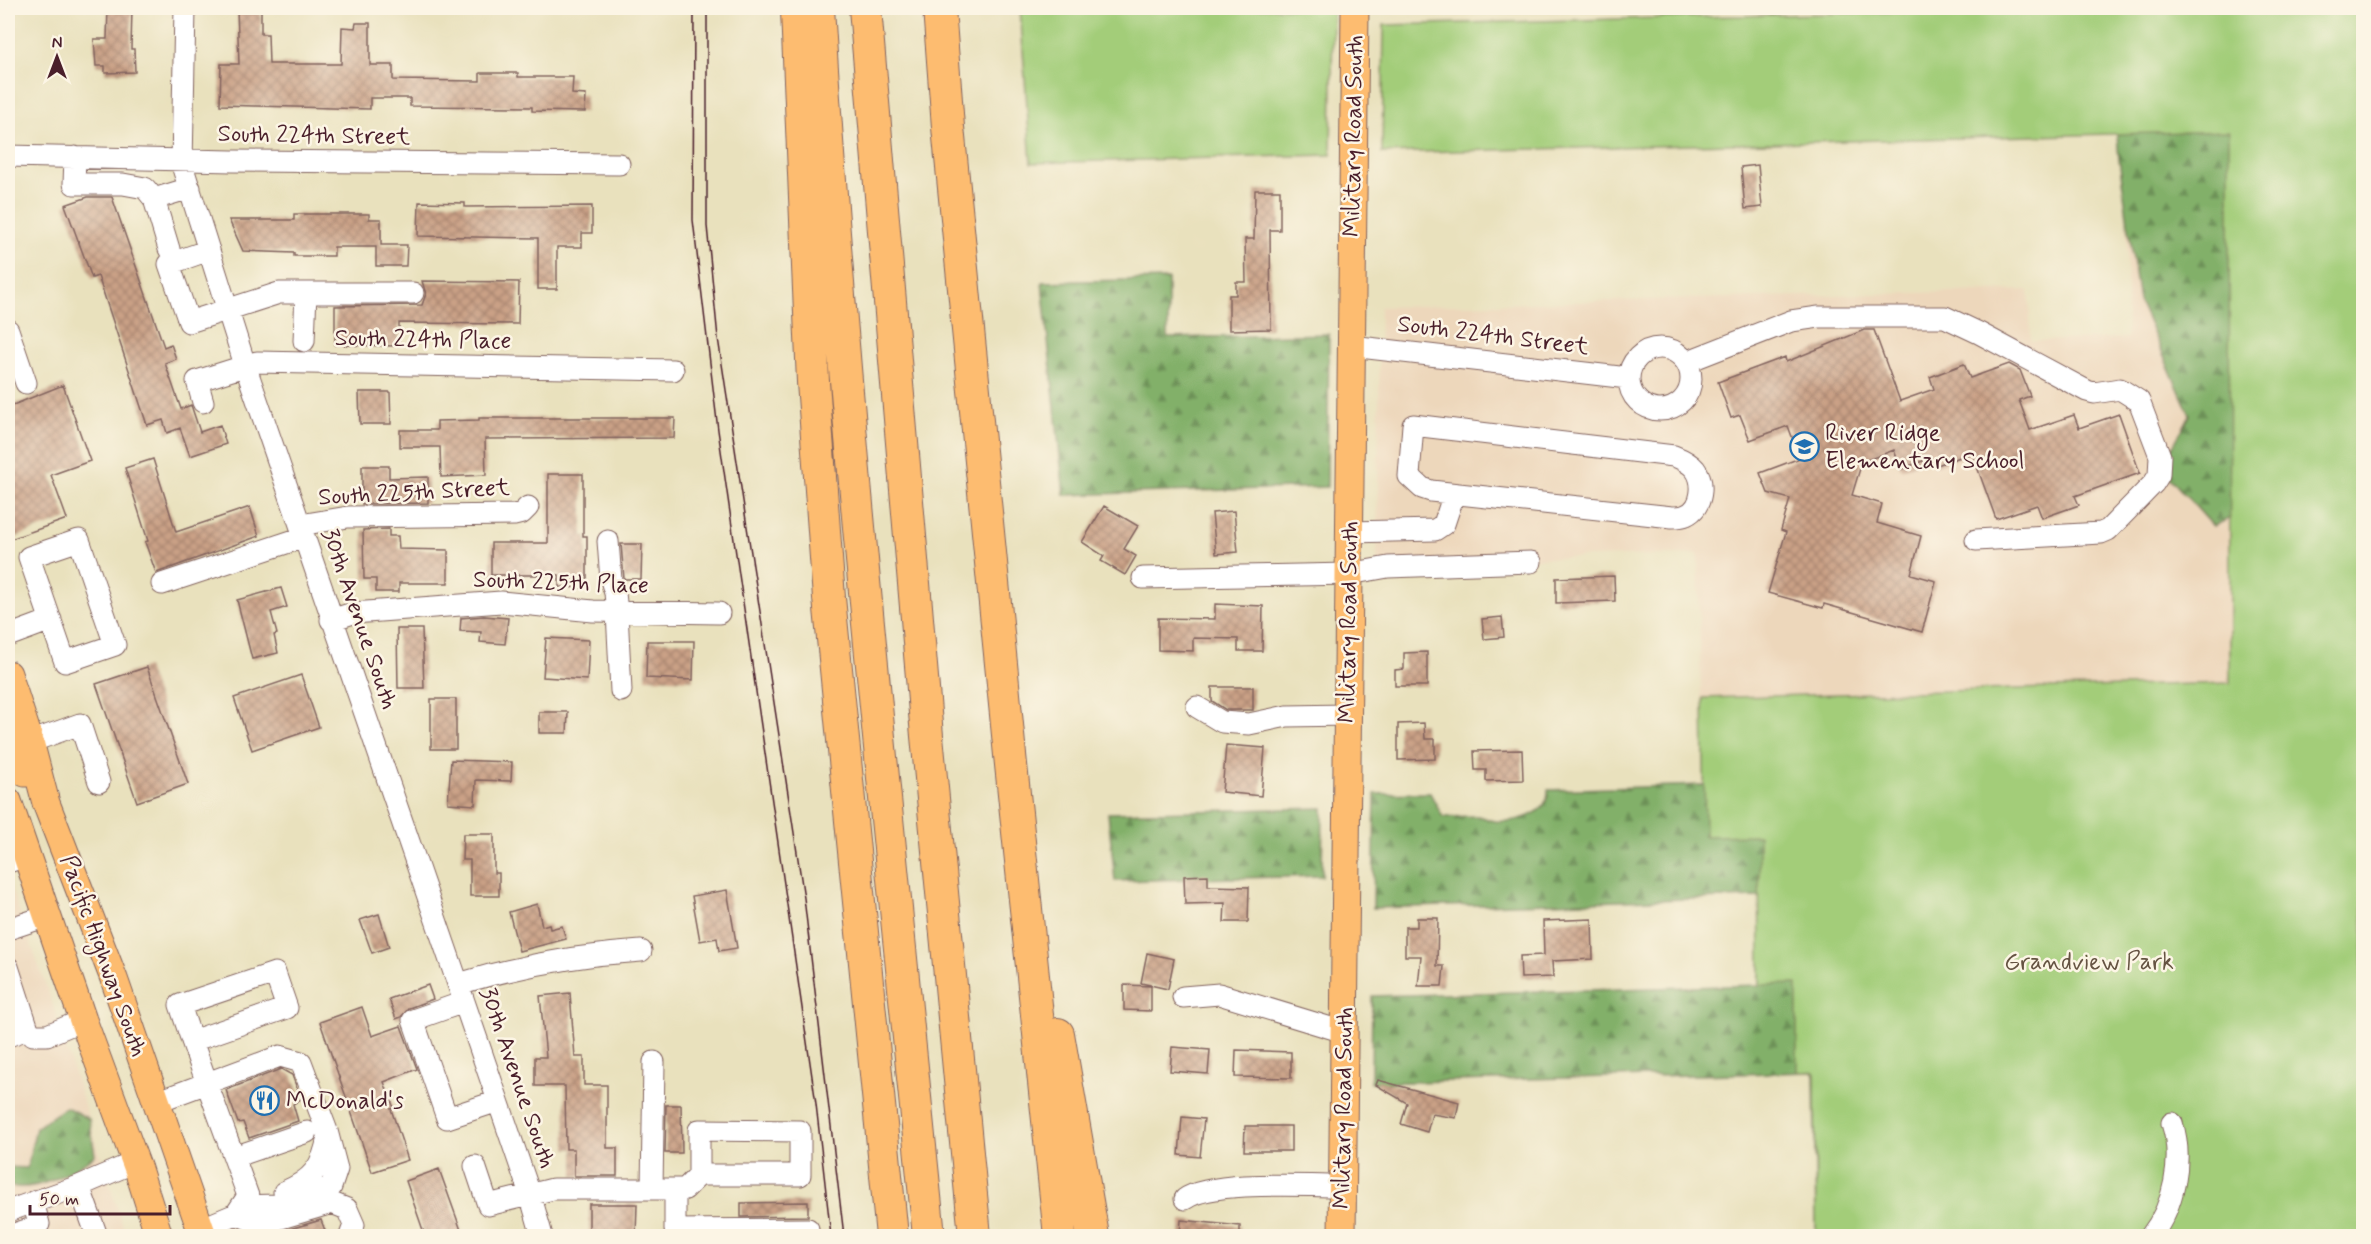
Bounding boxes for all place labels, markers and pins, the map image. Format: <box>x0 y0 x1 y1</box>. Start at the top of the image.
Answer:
place label: River Ridge Elementary School <box>1825 418 2024 477</box>
school or university icon: River Ridge Elementary School <box>1788 431 1820 463</box>
restaurant icon: McDonald's <box>249 1085 281 1117</box>
place label: McDonald's <box>286 1086 404 1117</box>

